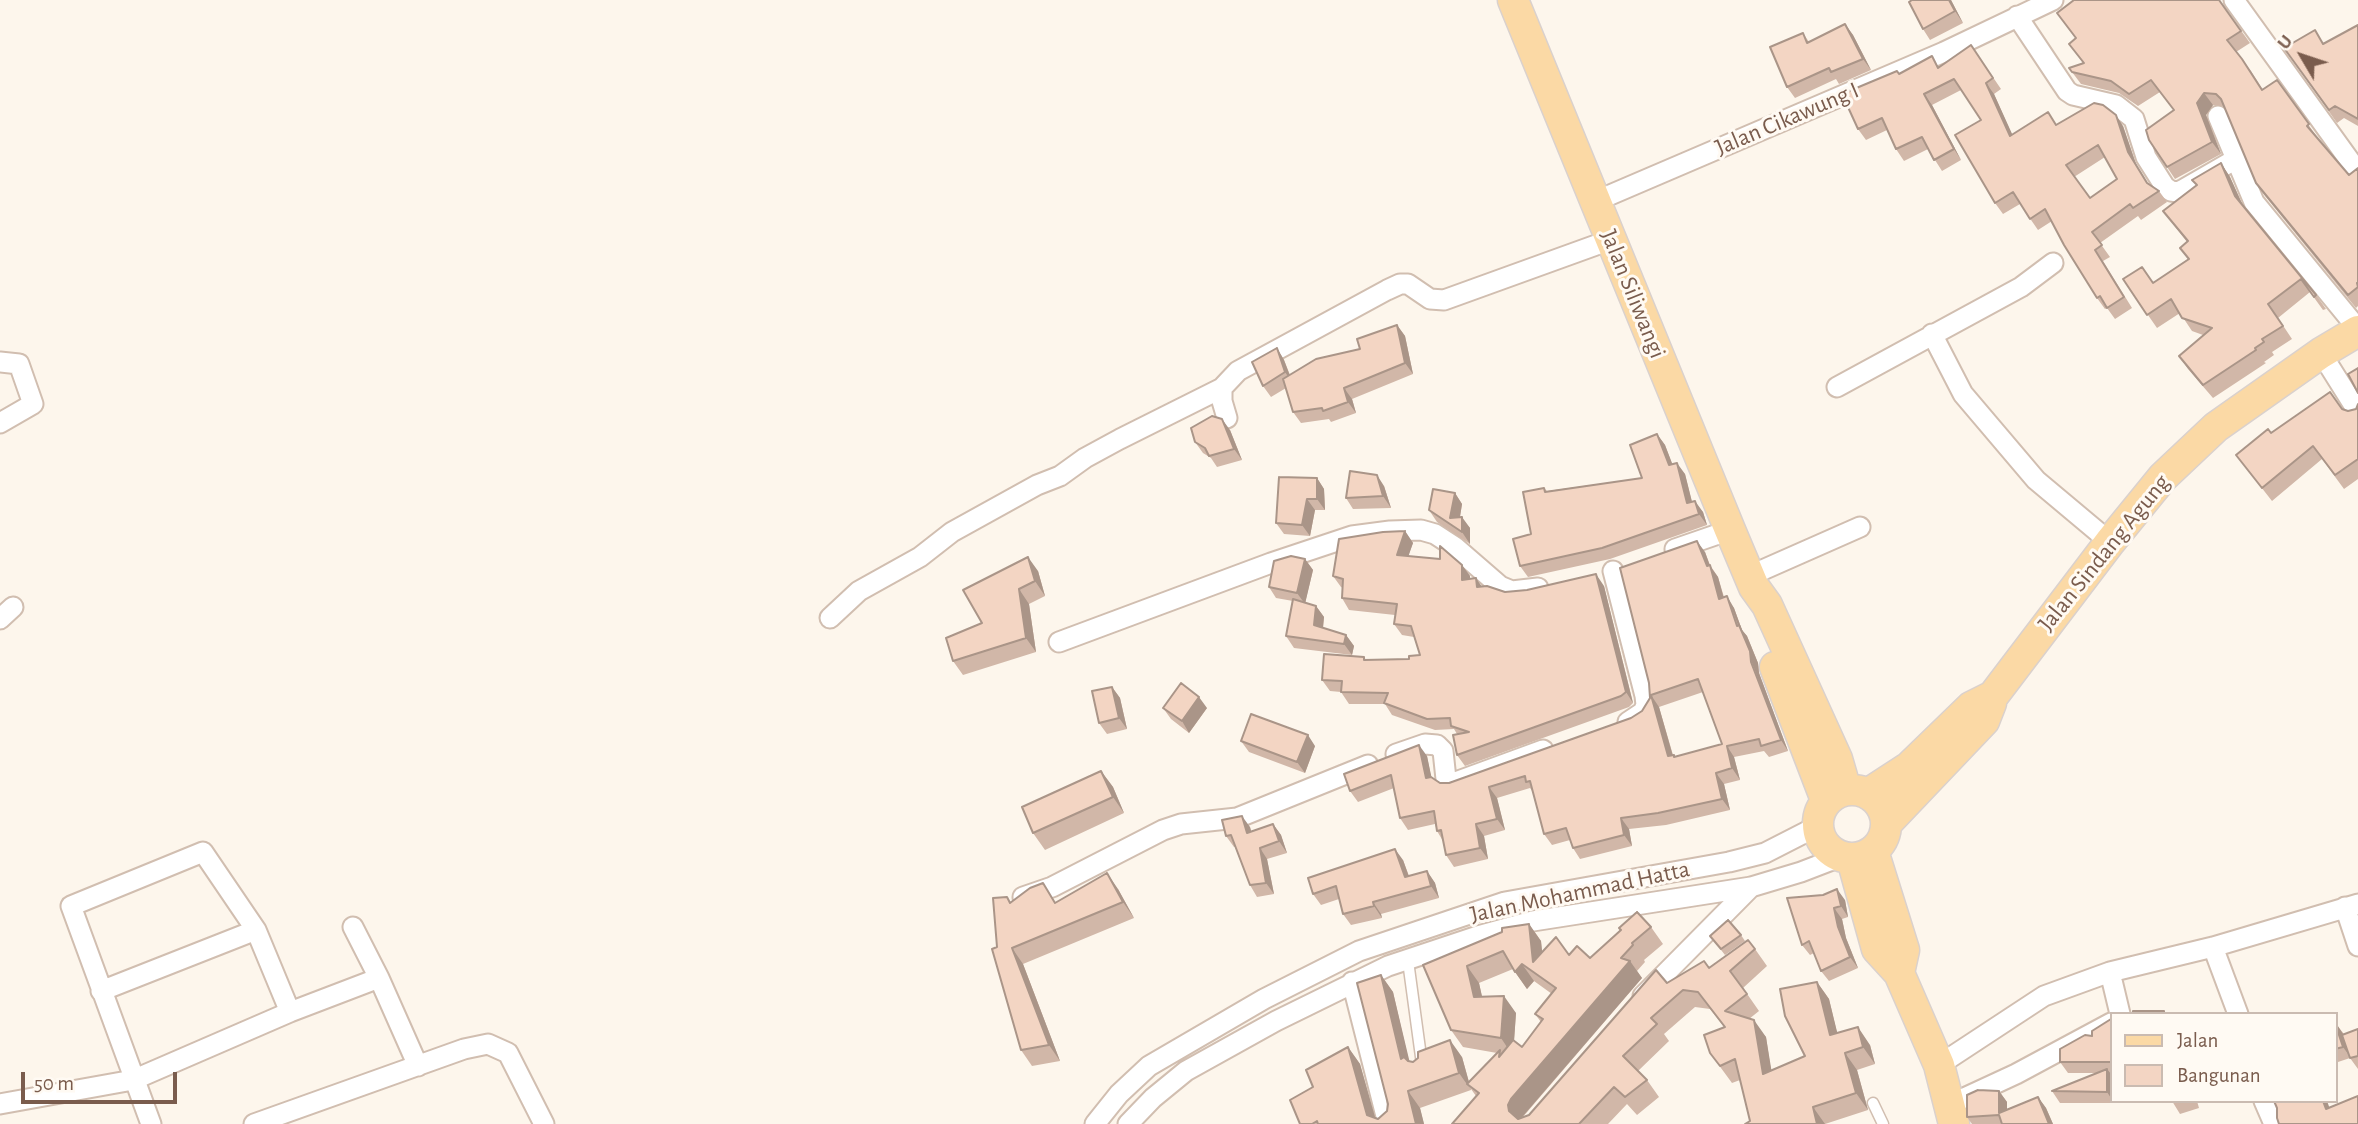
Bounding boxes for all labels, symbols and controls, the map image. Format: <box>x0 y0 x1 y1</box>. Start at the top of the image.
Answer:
north arrow <box>2267 21 2337 91</box>
text: U <box>2274 32 2296 53</box>
street label: Jalan Cikawung I <box>1711 76 1863 162</box>
street label: Jalan Siliwangi <box>1594 225 1672 363</box>
street label: Jalan Sindang Agung <box>2032 469 2176 637</box>
street label: Jalan Mohammad Hatta <box>1468 855 1692 929</box>
legend <box>2110 1012 2337 1103</box>
text: Jalan <box>2177 1030 2218 1051</box>
scale bar <box>24 1058 180 1102</box>
text: Bangunan <box>2177 1065 2261 1086</box>
text: 50 m <box>34 1073 74 1094</box>

